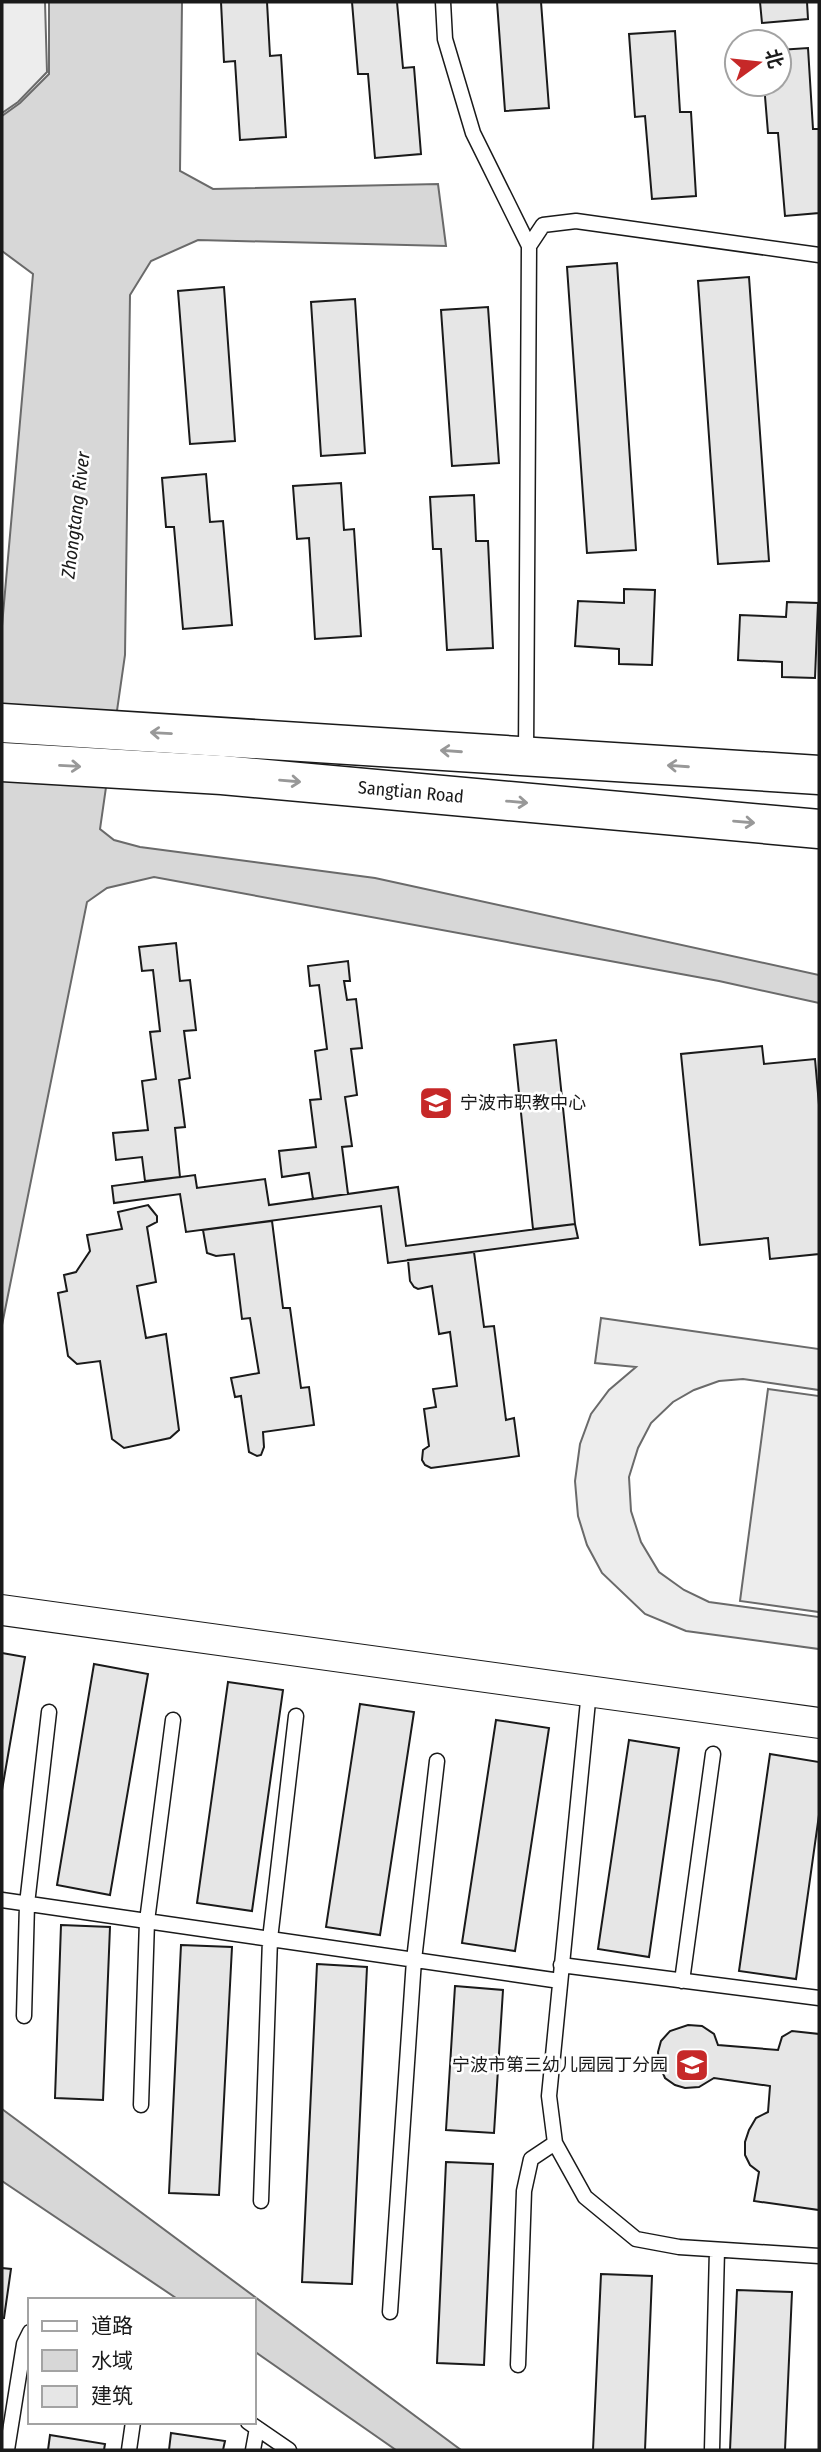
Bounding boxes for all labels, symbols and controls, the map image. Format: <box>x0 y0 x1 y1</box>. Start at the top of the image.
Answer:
north arrow <box>723 28 793 98</box>
text: 北 <box>760 47 788 71</box>
water label: Zhongtang River <box>56 449 95 581</box>
one-way arrow <box>150 726 173 739</box>
one-way arrow <box>440 744 463 757</box>
one-way arrow <box>58 759 81 772</box>
one-way arrow <box>667 759 690 772</box>
one-way arrow <box>279 775 301 788</box>
street label: Sangtian Road <box>357 776 465 808</box>
one-way arrow <box>505 796 528 809</box>
one-way arrow <box>732 816 754 829</box>
school or university icon: 宁波市职教中心 <box>417 1084 455 1122</box>
place label: 宁波市职教中心 <box>460 1092 586 1114</box>
school or university icon: 宁波市第三幼儿园园丁分园 <box>673 2046 711 2084</box>
place label: 宁波市第三幼儿园园丁分园 <box>452 2054 668 2076</box>
legend <box>28 2298 256 2424</box>
text: 道路 <box>91 2313 133 2339</box>
text: 水域 <box>91 2348 133 2374</box>
text: 建筑 <box>91 2383 133 2409</box>

